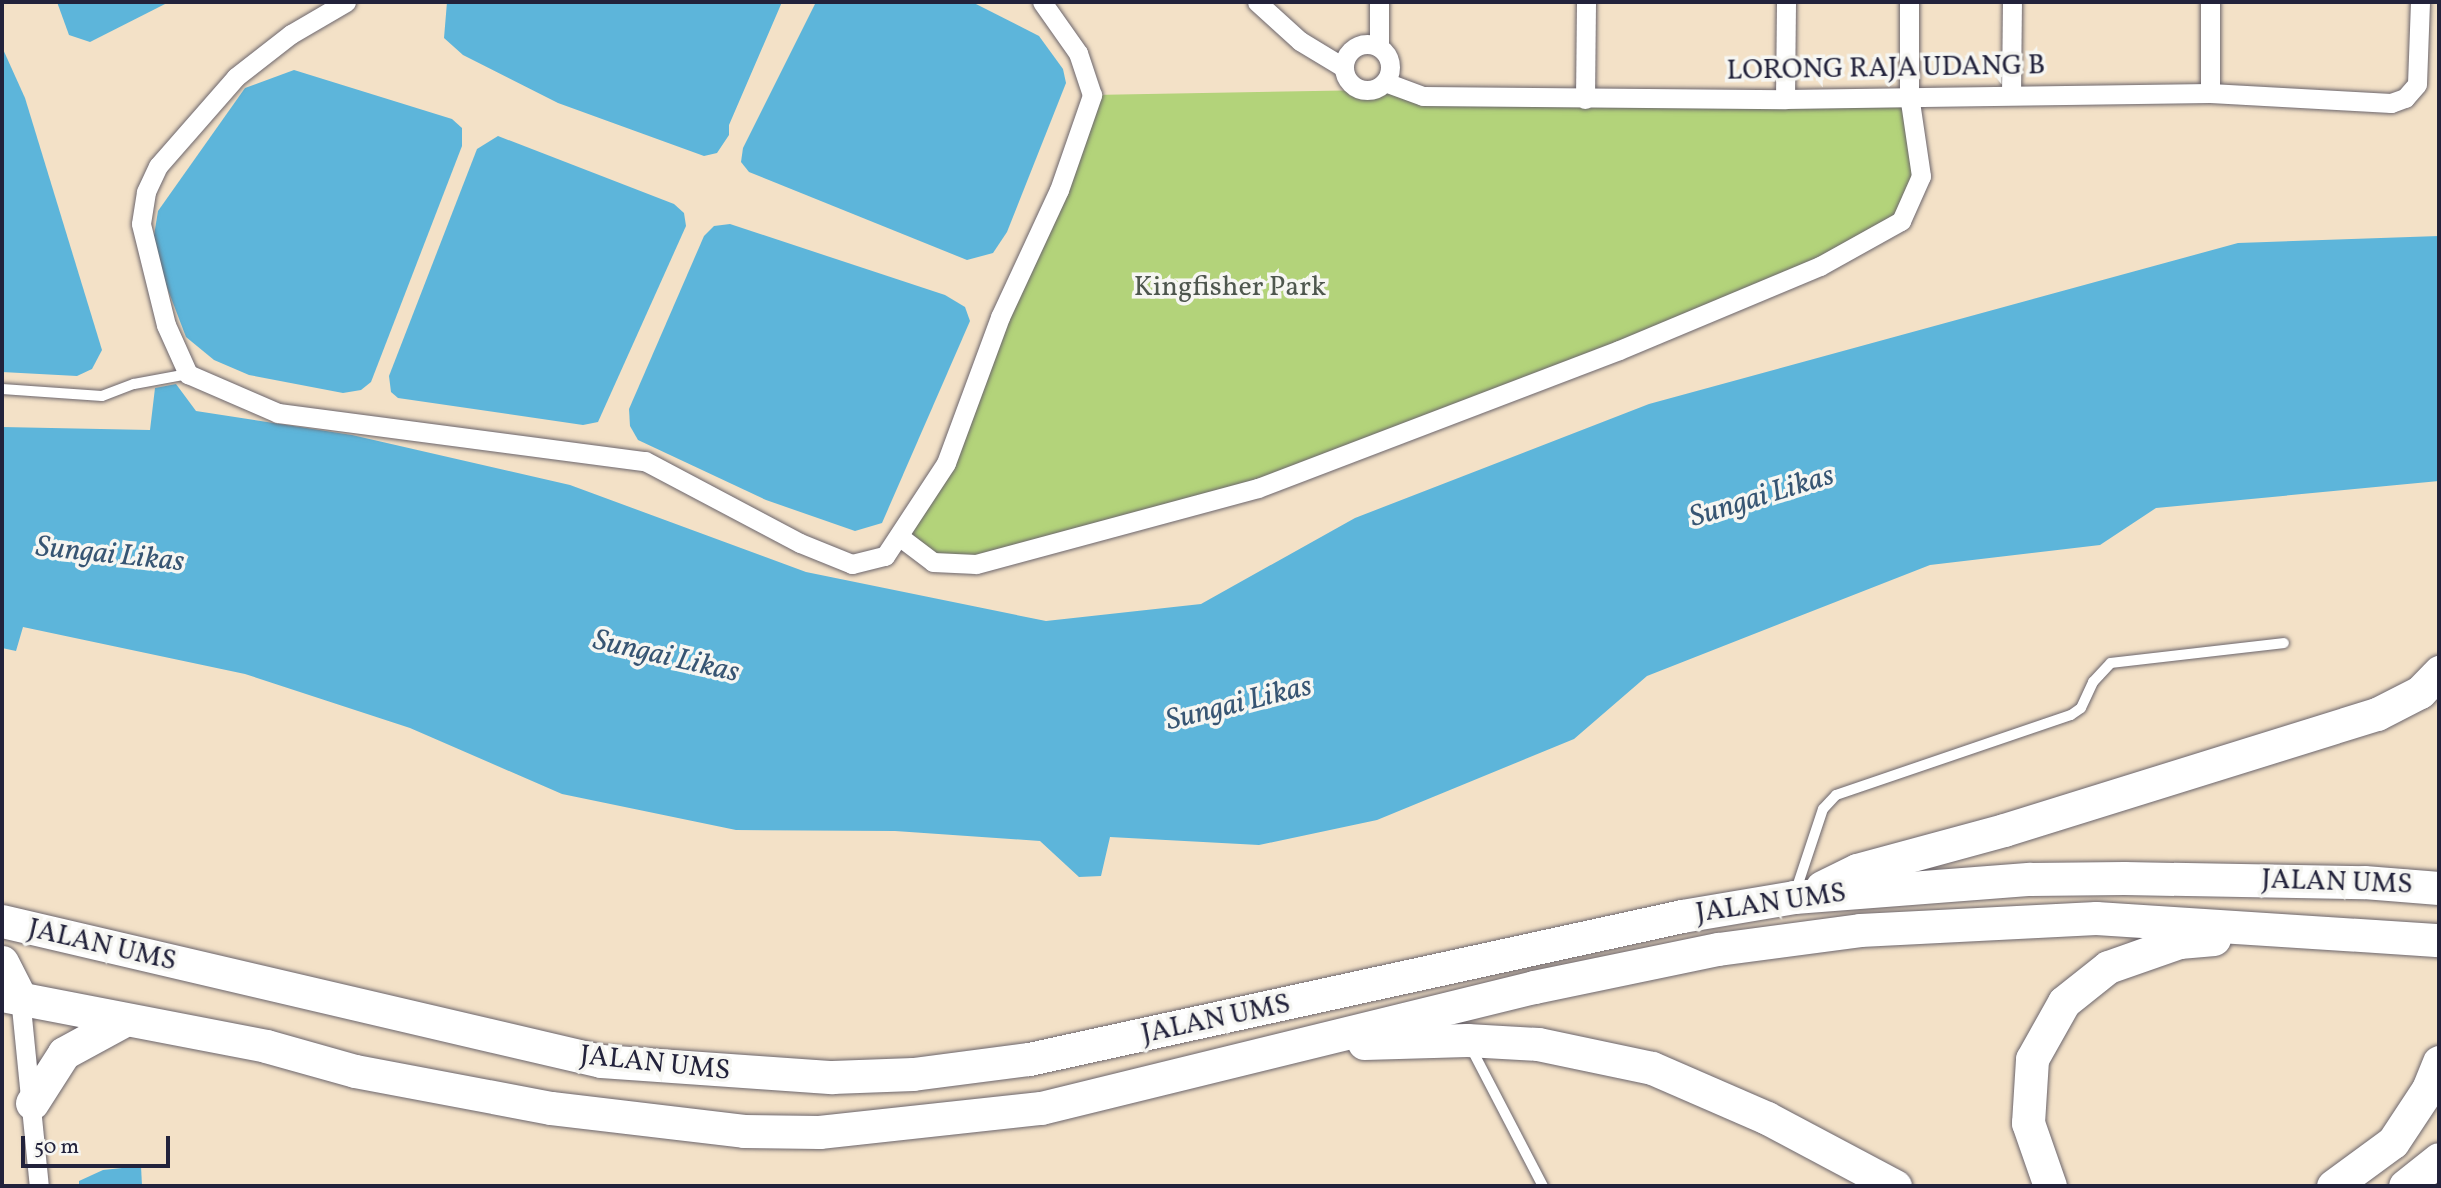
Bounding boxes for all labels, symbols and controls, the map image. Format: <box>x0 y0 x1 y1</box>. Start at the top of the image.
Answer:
street label: LORONG RAJA UDANG B <box>1726 49 2046 89</box>
park label: Kingfisher Park <box>1134 271 1326 305</box>
water label: Sungai Likas <box>1686 458 1838 536</box>
water label: Sungai Likas <box>34 529 186 581</box>
water label: Sungai Likas <box>589 623 743 691</box>
water label: Sungai Likas <box>1162 669 1316 739</box>
street label: JALAN UMS <box>2261 864 2413 902</box>
street label: JALAN UMS <box>1694 877 1848 931</box>
street label: JALAN UMS <box>25 913 179 979</box>
street label: JALAN UMS <box>1139 988 1293 1052</box>
street label: JALAN UMS <box>578 1039 732 1089</box>
scale bar <box>24 1122 173 1166</box>
text: 50 m <box>34 1133 79 1162</box>

